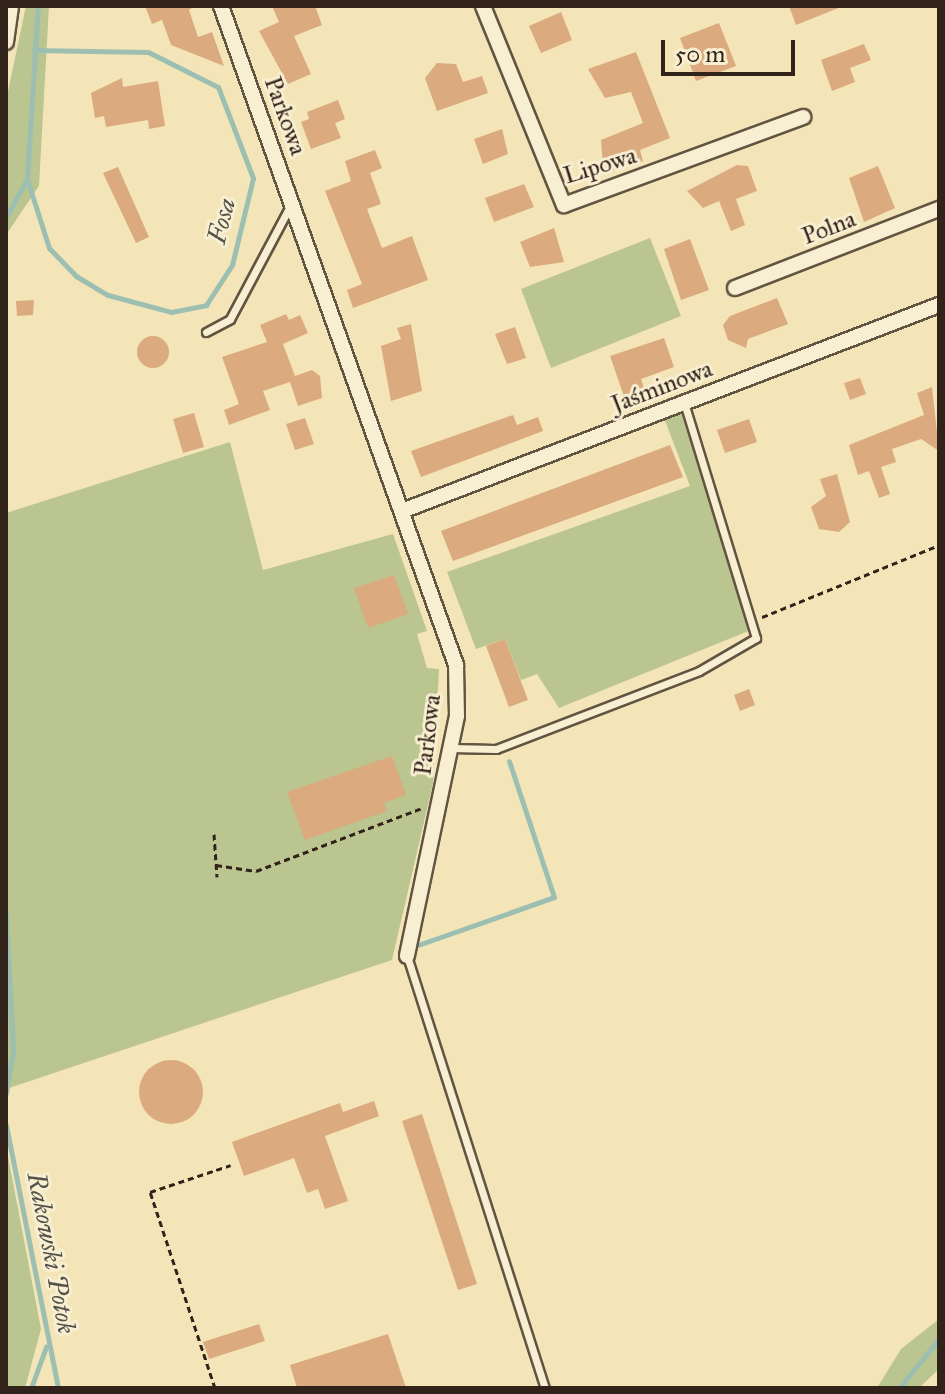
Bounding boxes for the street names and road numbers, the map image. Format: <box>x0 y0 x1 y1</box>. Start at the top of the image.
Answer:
street label: Parkowa <box>258 73 312 159</box>
street label: Lipowa <box>560 141 640 191</box>
street label: Polna <box>798 205 860 251</box>
street label: Jaśminowa <box>607 355 717 419</box>
street label: Parkowa <box>409 693 447 777</box>

